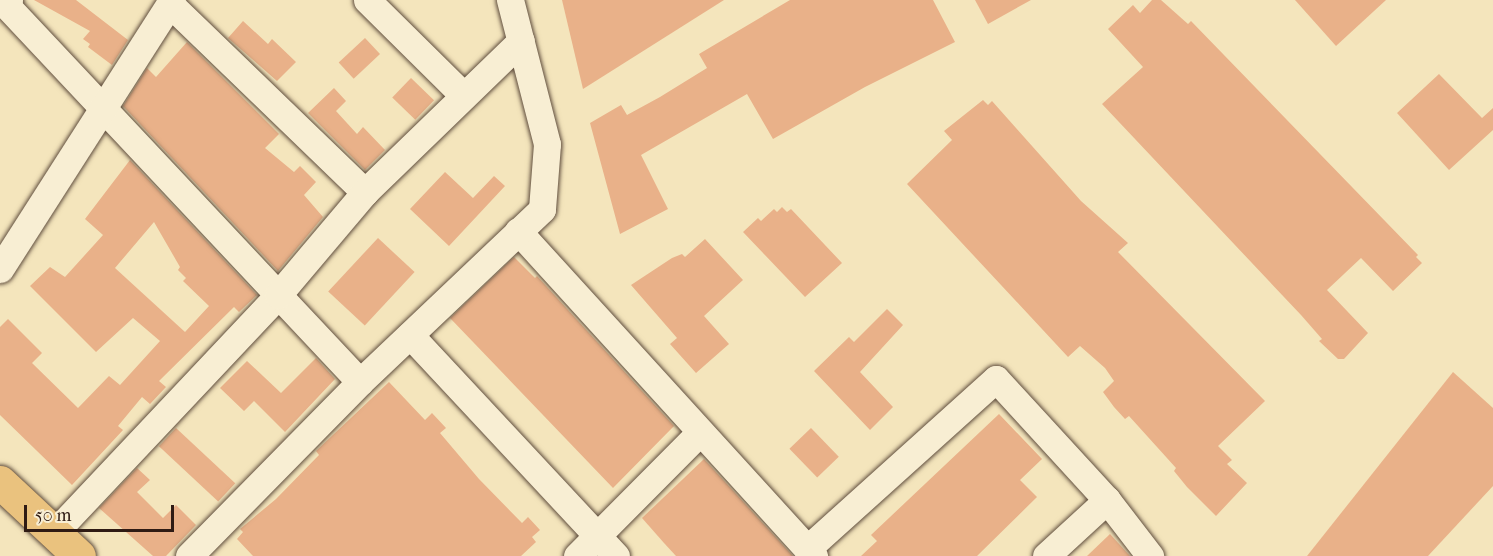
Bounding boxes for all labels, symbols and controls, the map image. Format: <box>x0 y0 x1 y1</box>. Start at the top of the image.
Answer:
scale bar <box>27 493 177 531</box>
text: 50 m <box>35 505 71 526</box>

